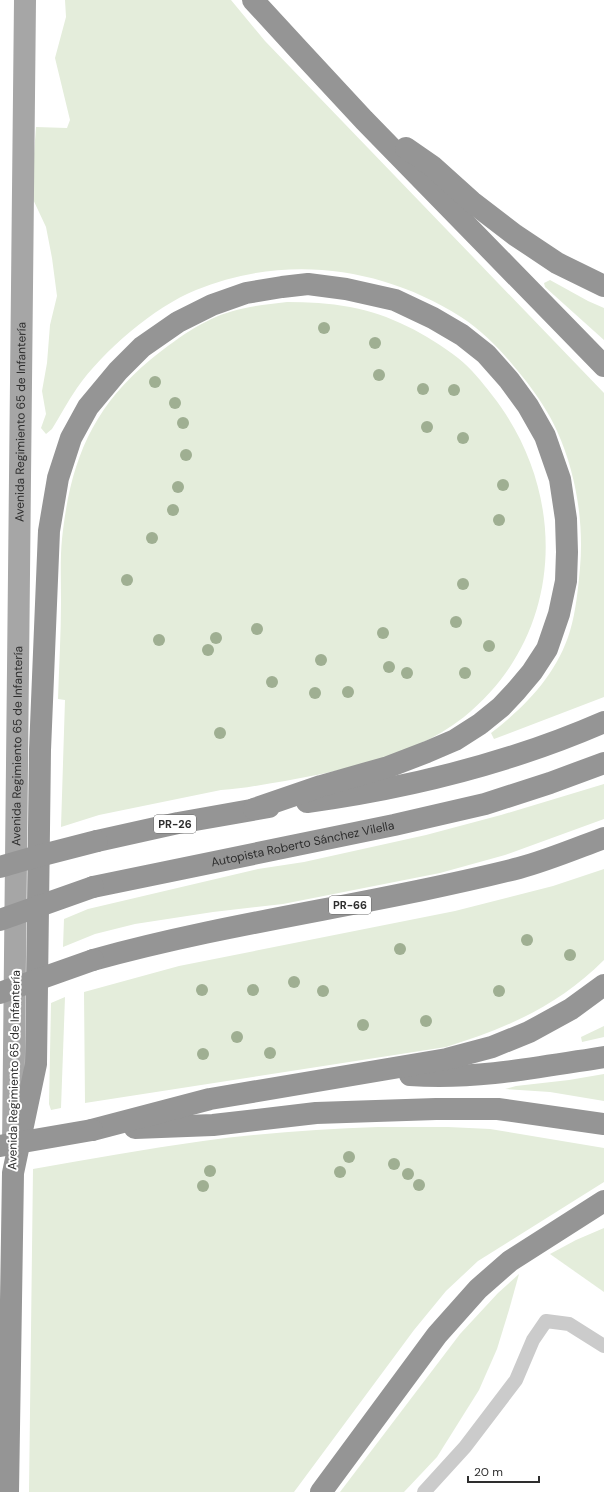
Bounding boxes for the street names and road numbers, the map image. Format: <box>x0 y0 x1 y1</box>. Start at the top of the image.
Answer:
street label: Avenida Regimiento 65 de Infantería <box>12 322 30 522</box>
street label: Avenida Regimiento 65 de Infantería <box>8 646 26 846</box>
road number: PR-26 <box>154 815 196 833</box>
street label: Autopista Roberto Sánchez Vilella <box>210 817 396 870</box>
road number: PR-66 <box>329 896 371 914</box>
street label: Avenida Regimiento 65 de Infantería <box>4 970 24 1170</box>

